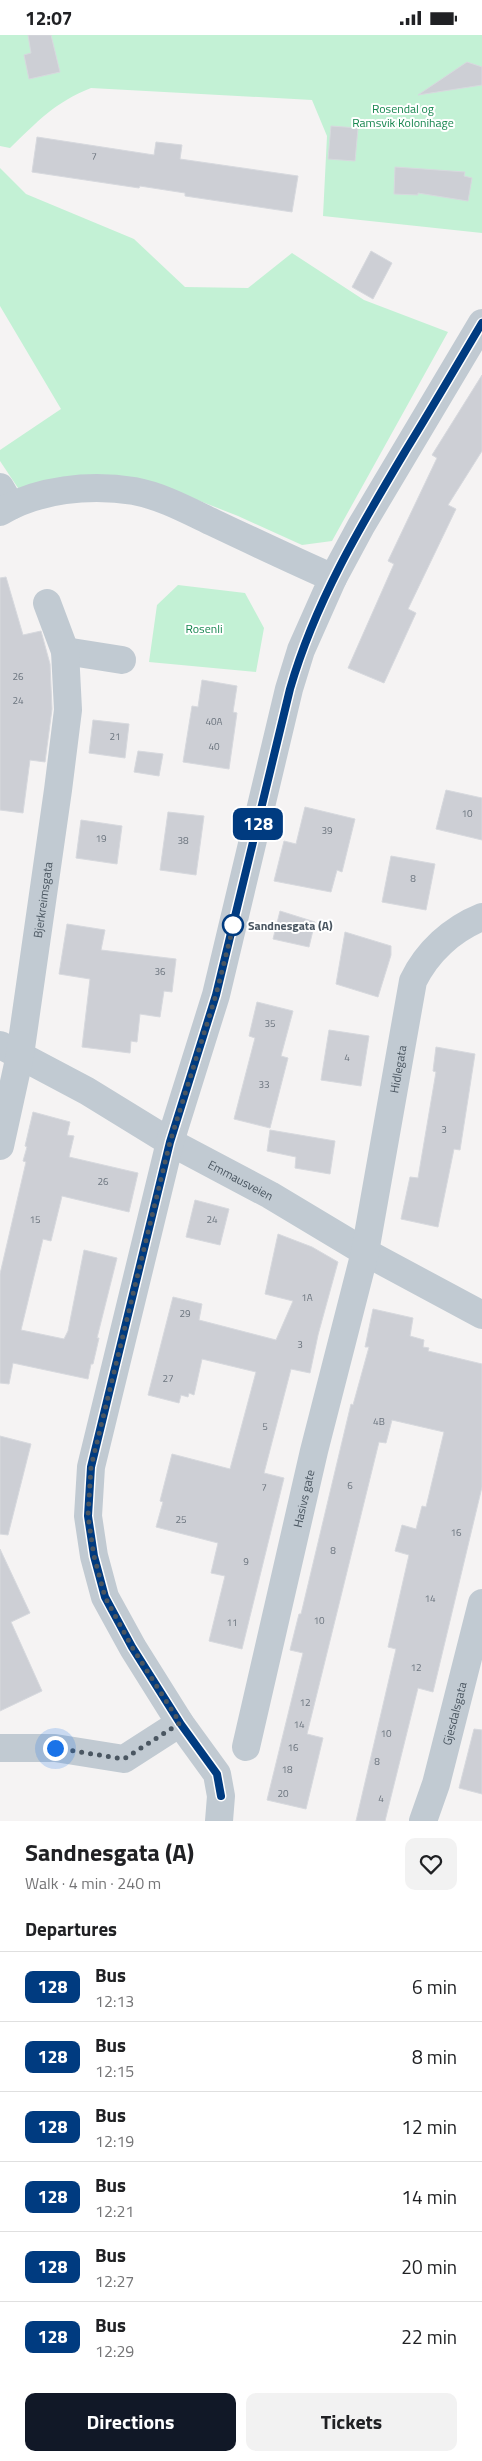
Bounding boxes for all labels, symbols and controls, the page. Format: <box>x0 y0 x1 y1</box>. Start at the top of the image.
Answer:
text: 12:07 <box>25 3 72 32</box>
park label: Rosendal og Ramsvik Kolonihage <box>352 99 454 132</box>
house number: 7 <box>91 149 97 164</box>
park label: Rosenli <box>185 619 223 638</box>
house number: 26 <box>12 669 24 684</box>
house number: 24 <box>12 693 24 708</box>
house number: 40A <box>205 714 223 729</box>
house number: 21 <box>109 729 121 744</box>
house number: 40 <box>208 739 220 754</box>
house number: 10 <box>461 806 473 821</box>
line badge: 128 <box>229 808 287 840</box>
text: 128 <box>243 810 273 837</box>
house number: 39 <box>321 823 333 838</box>
house number: 19 <box>95 831 107 846</box>
house number: 38 <box>177 833 189 848</box>
street label: Bjerkreimsgata <box>27 860 57 939</box>
house number: 8 <box>410 871 416 886</box>
marker: Sandnesgata (A) <box>222 914 244 936</box>
place label: Sandnesgata (A) <box>248 916 333 935</box>
house number: 36 <box>154 964 166 979</box>
house number: 35 <box>264 1016 276 1031</box>
street label: Hidlegata <box>384 1044 411 1094</box>
house number: 4 <box>344 1050 350 1065</box>
house number: 33 <box>258 1077 270 1092</box>
house number: 3 <box>441 1122 447 1137</box>
street label: Emmausveien <box>205 1154 277 1205</box>
house number: 26 <box>97 1174 109 1189</box>
house number: 15 <box>29 1212 41 1227</box>
house number: 24 <box>206 1212 218 1227</box>
house number: 1A <box>301 1290 313 1305</box>
house number: 29 <box>179 1306 191 1321</box>
house number: 3 <box>297 1337 303 1352</box>
house number: 27 <box>162 1371 174 1386</box>
house number: 4B <box>373 1414 385 1429</box>
house number: 5 <box>262 1419 268 1434</box>
street label: Hasivs gate <box>287 1468 319 1529</box>
house number: 6 <box>347 1478 353 1493</box>
house number: 7 <box>261 1480 267 1495</box>
house number: 25 <box>175 1512 187 1527</box>
house number: 16 <box>450 1525 462 1540</box>
house number: 8 <box>330 1543 336 1558</box>
house number: 9 <box>243 1554 249 1569</box>
house number: 14 <box>424 1591 436 1606</box>
house number: 10 <box>313 1613 325 1628</box>
house number: 11 <box>226 1615 238 1630</box>
house number: 12 <box>410 1660 422 1675</box>
street label: Gjesdalsgata <box>437 1680 471 1747</box>
house number: 12 <box>299 1695 311 1710</box>
house number: 14 <box>293 1717 305 1732</box>
house number: 10 <box>380 1726 392 1741</box>
your location <box>43 1736 68 1761</box>
house number: 16 <box>287 1740 299 1755</box>
house number: 8 <box>374 1754 380 1769</box>
house number: 18 <box>281 1762 293 1777</box>
house number: 20 <box>277 1786 289 1801</box>
house number: 4 <box>378 1791 384 1806</box>
text: Sandnesgata (A) <box>25 1834 194 1870</box>
button: heart <box>405 1838 457 1890</box>
text: Walk · 4 min · 240 m <box>25 1871 161 1895</box>
text: Departures <box>25 1914 117 1943</box>
text: Bus <box>95 1960 126 1989</box>
text: 6 min <box>412 1972 457 2001</box>
text: 128 <box>37 1973 68 2000</box>
text: 12:13 <box>95 1989 134 2013</box>
text: Bus <box>95 2030 126 2059</box>
text: 8 min <box>412 2042 457 2071</box>
text: 128 <box>37 2043 68 2070</box>
text: 12:15 <box>95 2059 134 2083</box>
text: Bus <box>95 2100 126 2129</box>
text: 12 min <box>401 2112 457 2141</box>
text: 128 <box>37 2113 68 2140</box>
text: 12:19 <box>95 2129 134 2153</box>
text: Bus <box>95 2170 126 2199</box>
text: 14 min <box>401 2182 457 2211</box>
text: 128 <box>37 2183 68 2210</box>
text: 12:21 <box>95 2199 134 2223</box>
text: Bus <box>95 2240 126 2269</box>
text: 20 min <box>401 2252 457 2281</box>
text: 128 <box>37 2253 68 2280</box>
text: 12:27 <box>95 2269 134 2293</box>
text: Bus <box>95 2310 126 2339</box>
text: 22 min <box>401 2322 457 2351</box>
text: 128 <box>37 2323 68 2350</box>
text: 12:29 <box>95 2339 134 2363</box>
button: Directions <box>25 2393 236 2451</box>
button: Tickets <box>246 2393 457 2451</box>

